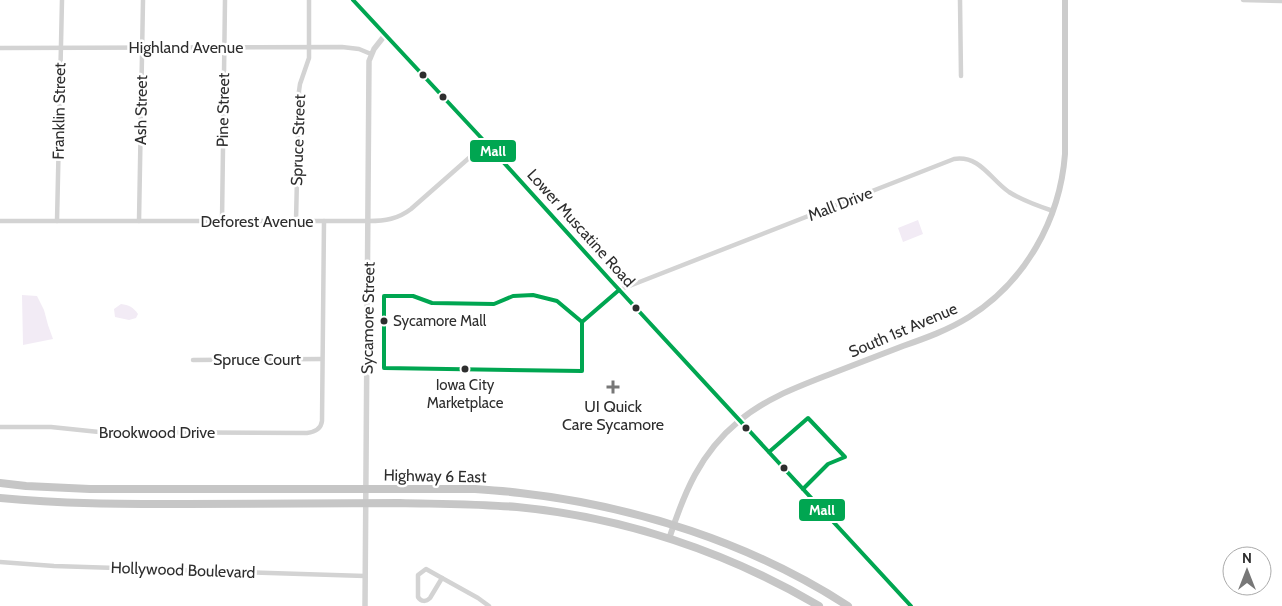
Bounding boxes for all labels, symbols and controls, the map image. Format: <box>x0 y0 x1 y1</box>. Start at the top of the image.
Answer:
street label: Highland Avenue <box>129 38 243 57</box>
street label: Franklin Street <box>49 62 69 160</box>
unlabelled marker <box>418 70 428 80</box>
street label: Pine Street <box>213 72 233 147</box>
street label: Ash Street <box>131 74 151 145</box>
unlabelled marker <box>438 92 448 102</box>
street label: Spruce Street <box>287 93 309 186</box>
line badge: Mall <box>469 139 517 163</box>
text: Mall <box>480 142 506 160</box>
street label: Lower Muscatine Road <box>523 165 639 291</box>
street label: Mall Drive <box>805 183 875 225</box>
street label: Deforest Avenue <box>200 212 314 231</box>
street label: Sycamore Street <box>358 261 378 374</box>
street label: South 1st Avenue <box>846 299 960 361</box>
unlabelled marker <box>631 303 641 313</box>
place label: Sycamore Mall <box>393 312 487 330</box>
marker: Sycamore Mall <box>379 316 389 326</box>
street label: Spruce Court <box>213 350 302 369</box>
marker: Iowa City Marketplace <box>460 364 470 374</box>
place label: Iowa City Marketplace <box>427 376 504 412</box>
marker: UI Quick Care Sycamore <box>606 380 620 394</box>
place label: UI Quick Care Sycamore <box>562 397 664 434</box>
street label: Brookwood Drive <box>99 423 215 442</box>
unlabelled marker <box>741 423 751 433</box>
unlabelled marker <box>779 463 789 473</box>
street label: Highway 6 East <box>383 466 487 486</box>
line badge: Mall <box>798 498 846 522</box>
text: Mall <box>809 501 835 519</box>
north arrow <box>1222 546 1272 596</box>
text: N <box>1242 549 1252 567</box>
street label: Hollywood Boulevard <box>110 558 256 582</box>

